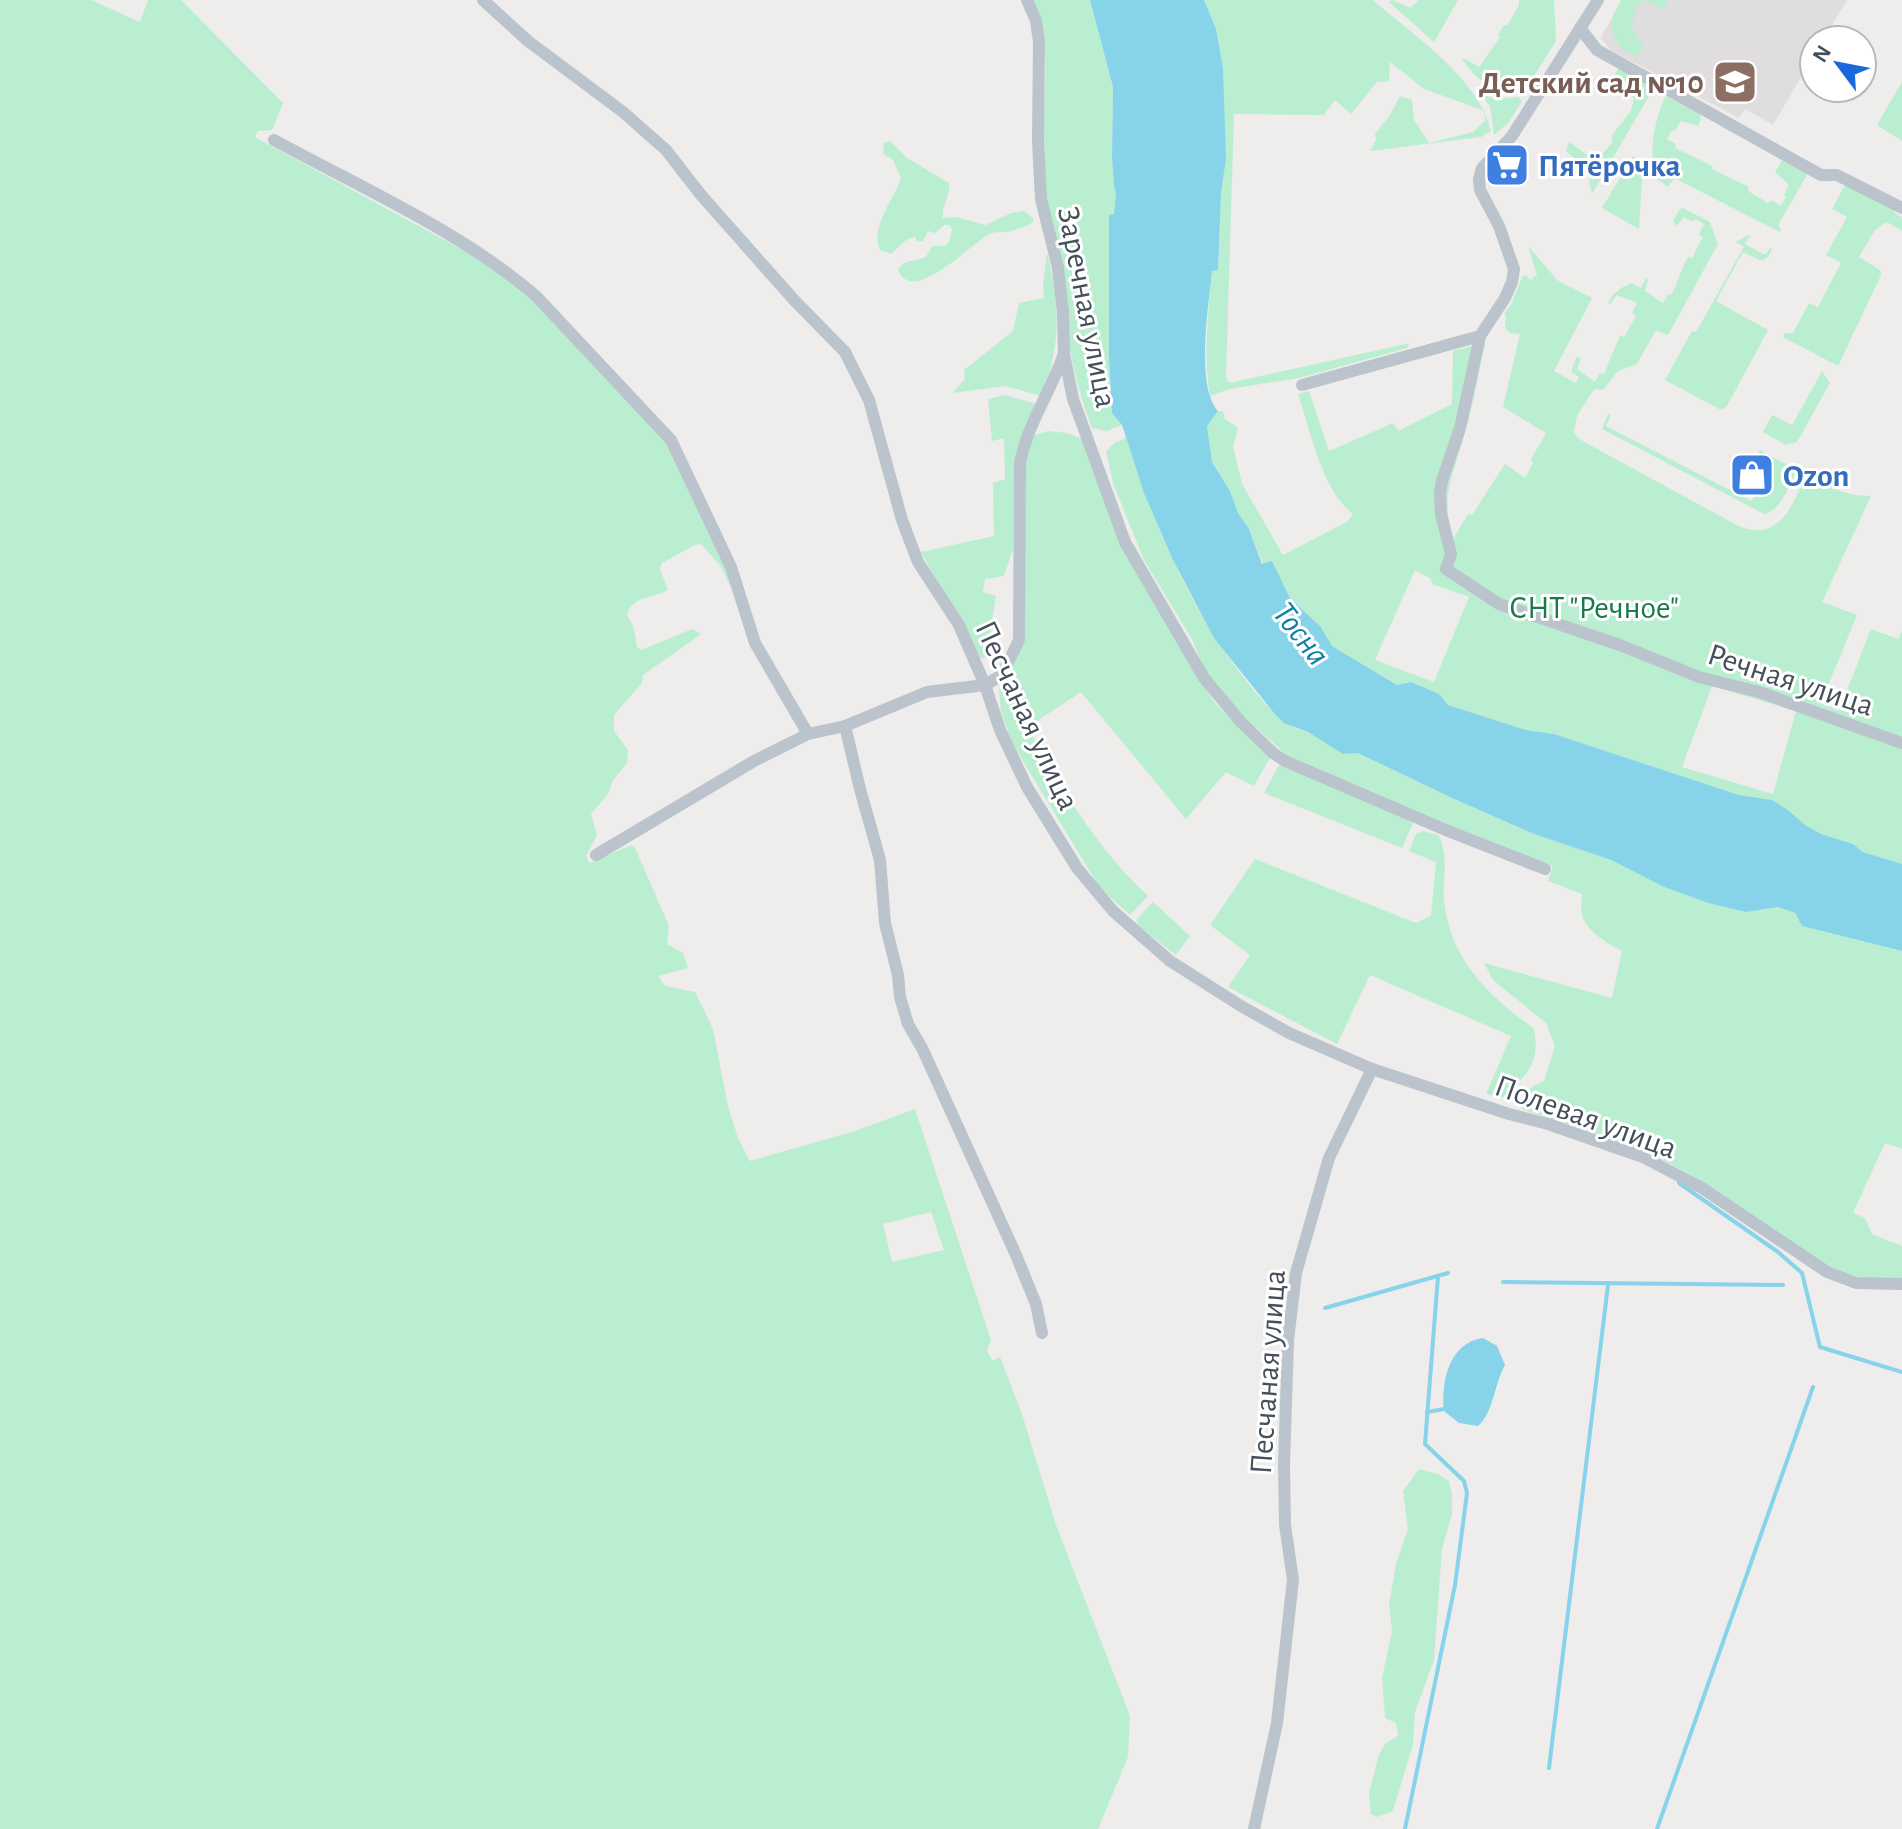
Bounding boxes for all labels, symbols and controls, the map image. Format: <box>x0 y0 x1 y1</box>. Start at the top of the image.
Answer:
north arrow <box>1798 24 1878 104</box>
text: N <box>1809 42 1835 66</box>
school or university icon: Детский сад №10 <box>1711 58 1759 106</box>
place label: Детский сад №10 <box>1479 67 1704 99</box>
supermarket icon: Пятёрочка <box>1483 141 1531 189</box>
place label: Пятёрочка <box>1538 150 1681 182</box>
street label: Заречная улица <box>1052 204 1122 411</box>
shop icon: Ozon <box>1728 451 1776 499</box>
place label: Ozon <box>1783 460 1849 492</box>
park label: СНТ "Речное" <box>1509 592 1679 624</box>
water label: Тосна <box>1266 596 1335 672</box>
street label: Песчаная улица <box>969 616 1085 815</box>
street label: Речная улица <box>1704 638 1878 722</box>
street label: Полевая улица <box>1490 1069 1681 1165</box>
street label: Песчаная улица <box>1245 1269 1291 1475</box>

